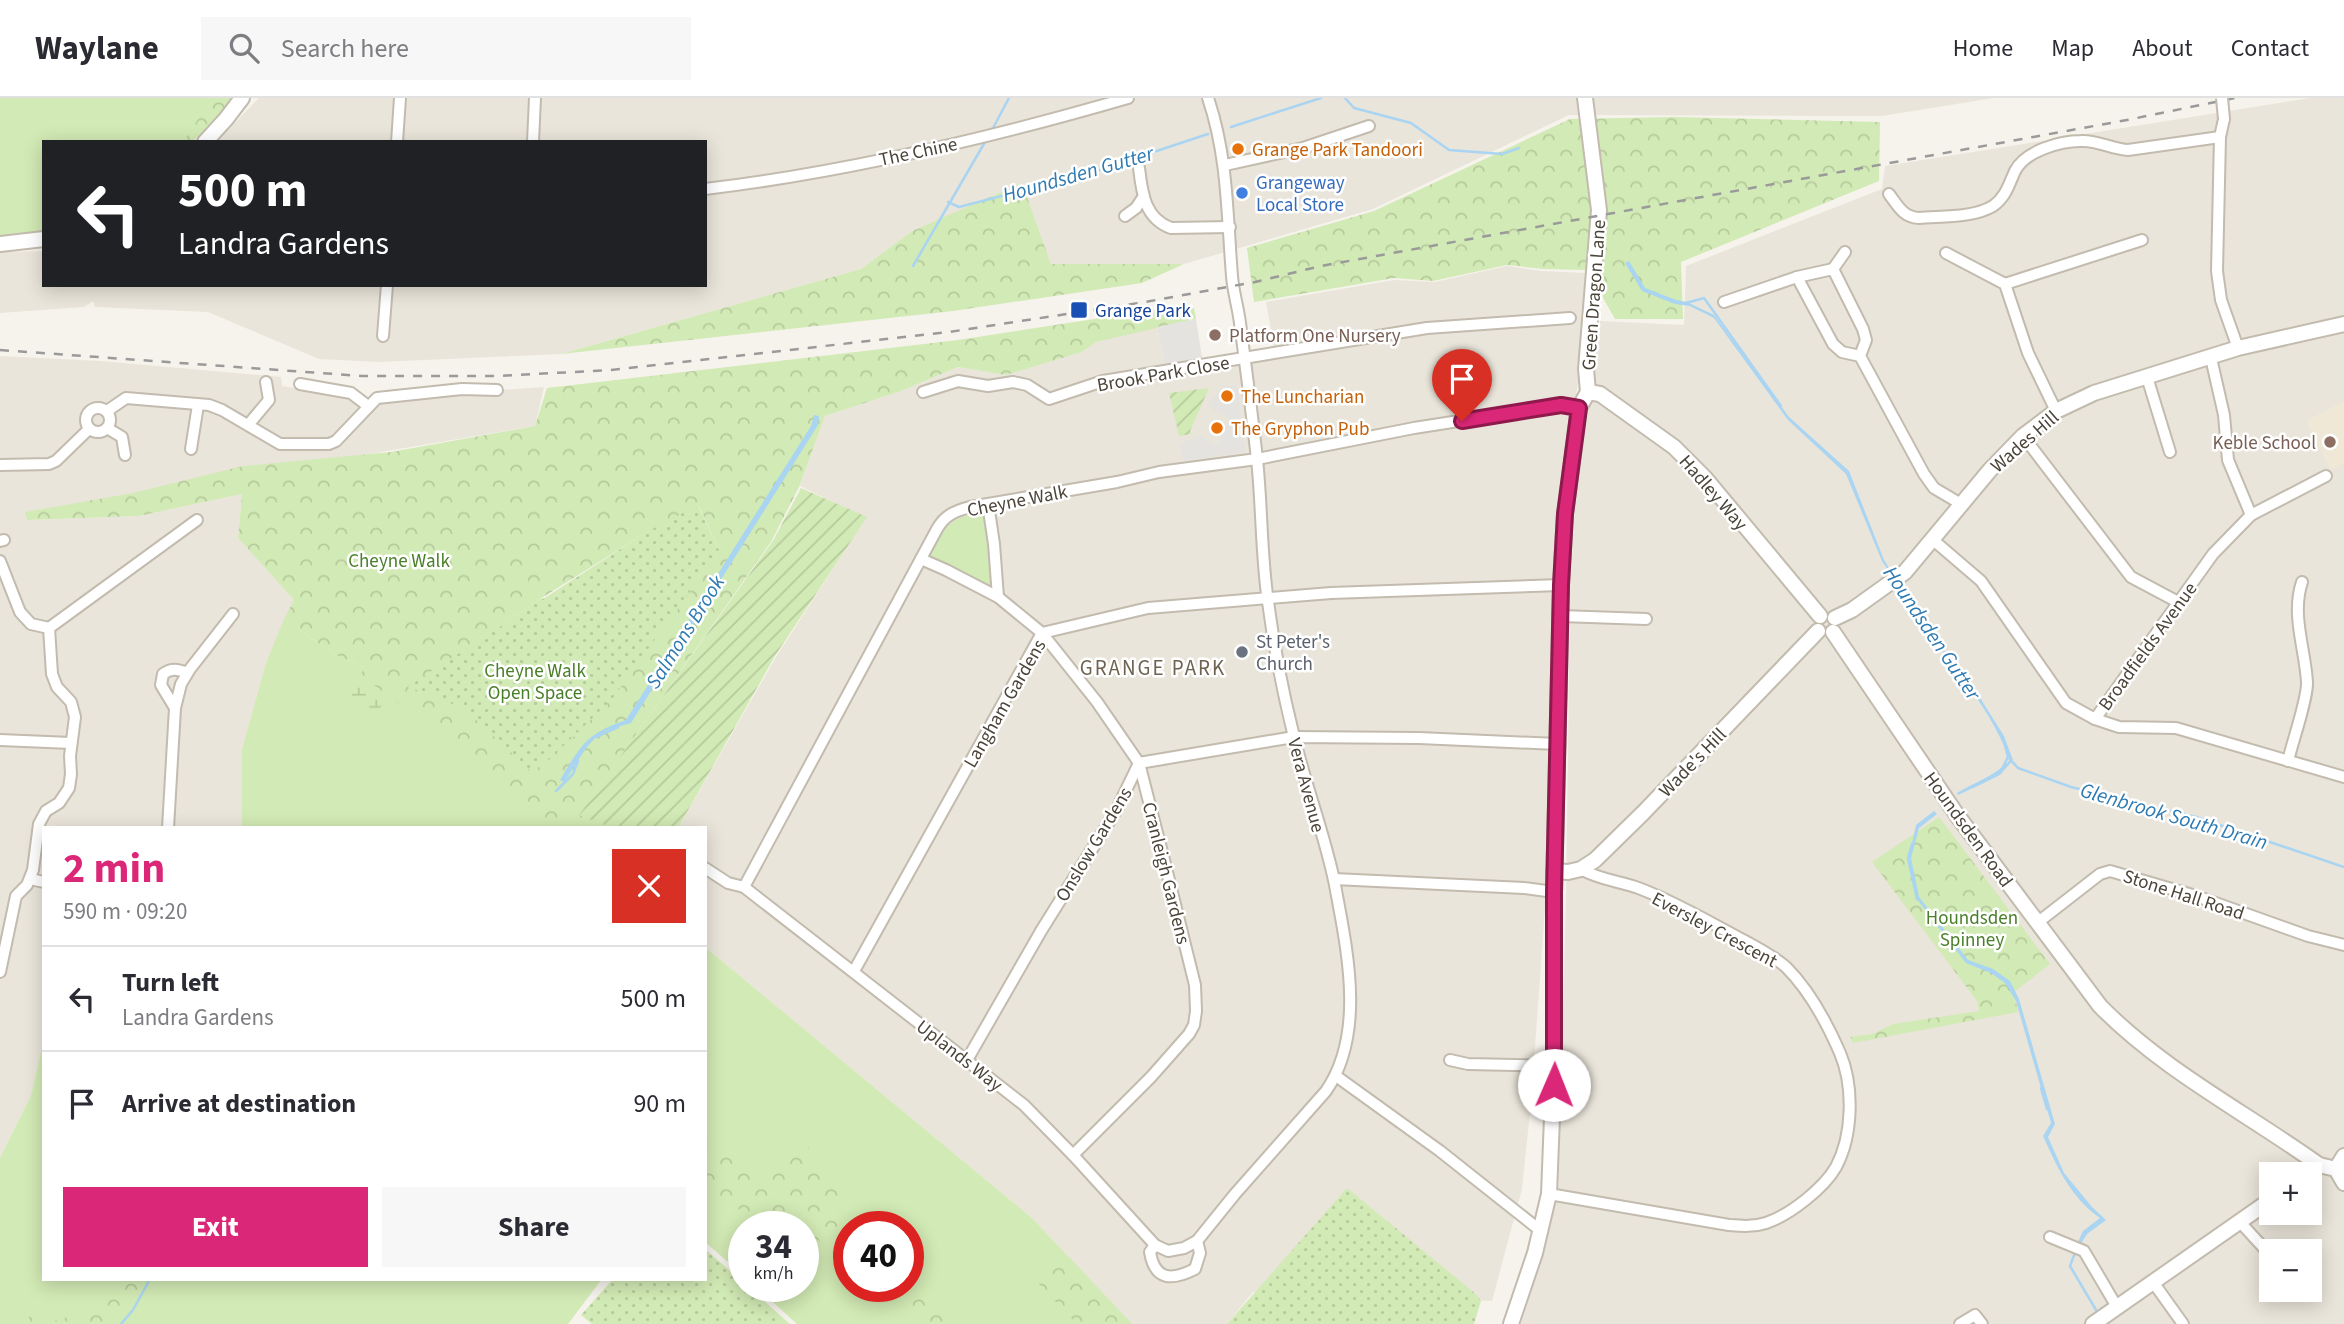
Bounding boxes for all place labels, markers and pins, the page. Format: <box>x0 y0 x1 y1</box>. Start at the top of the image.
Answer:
place label: Grange Park Tandoori <box>1252 137 1423 164</box>
marker: Grange Park Tandoori <box>1230 141 1246 157</box>
place label: Grangeway Local Store <box>1256 170 1345 219</box>
marker: Grangeway Local Store <box>1234 185 1250 201</box>
place label: Grange Park <box>1095 298 1191 325</box>
marker: Grange Park <box>1069 300 1089 320</box>
place label: Platform One Nursery <box>1229 323 1401 350</box>
marker: Platform One Nursery <box>1207 327 1223 343</box>
pin <box>1432 349 1492 421</box>
place label: The Luncharian <box>1241 384 1364 411</box>
marker: The Luncharian <box>1219 388 1235 404</box>
place label: The Gryphon Pub <box>1231 416 1369 443</box>
marker: The Gryphon Pub <box>1209 420 1225 436</box>
place label: Keble School <box>2213 430 2316 457</box>
marker: Keble School <box>2322 434 2338 450</box>
place label: St Peter's Church <box>1256 629 1330 678</box>
marker: St Peter's Church <box>1234 644 1250 660</box>

